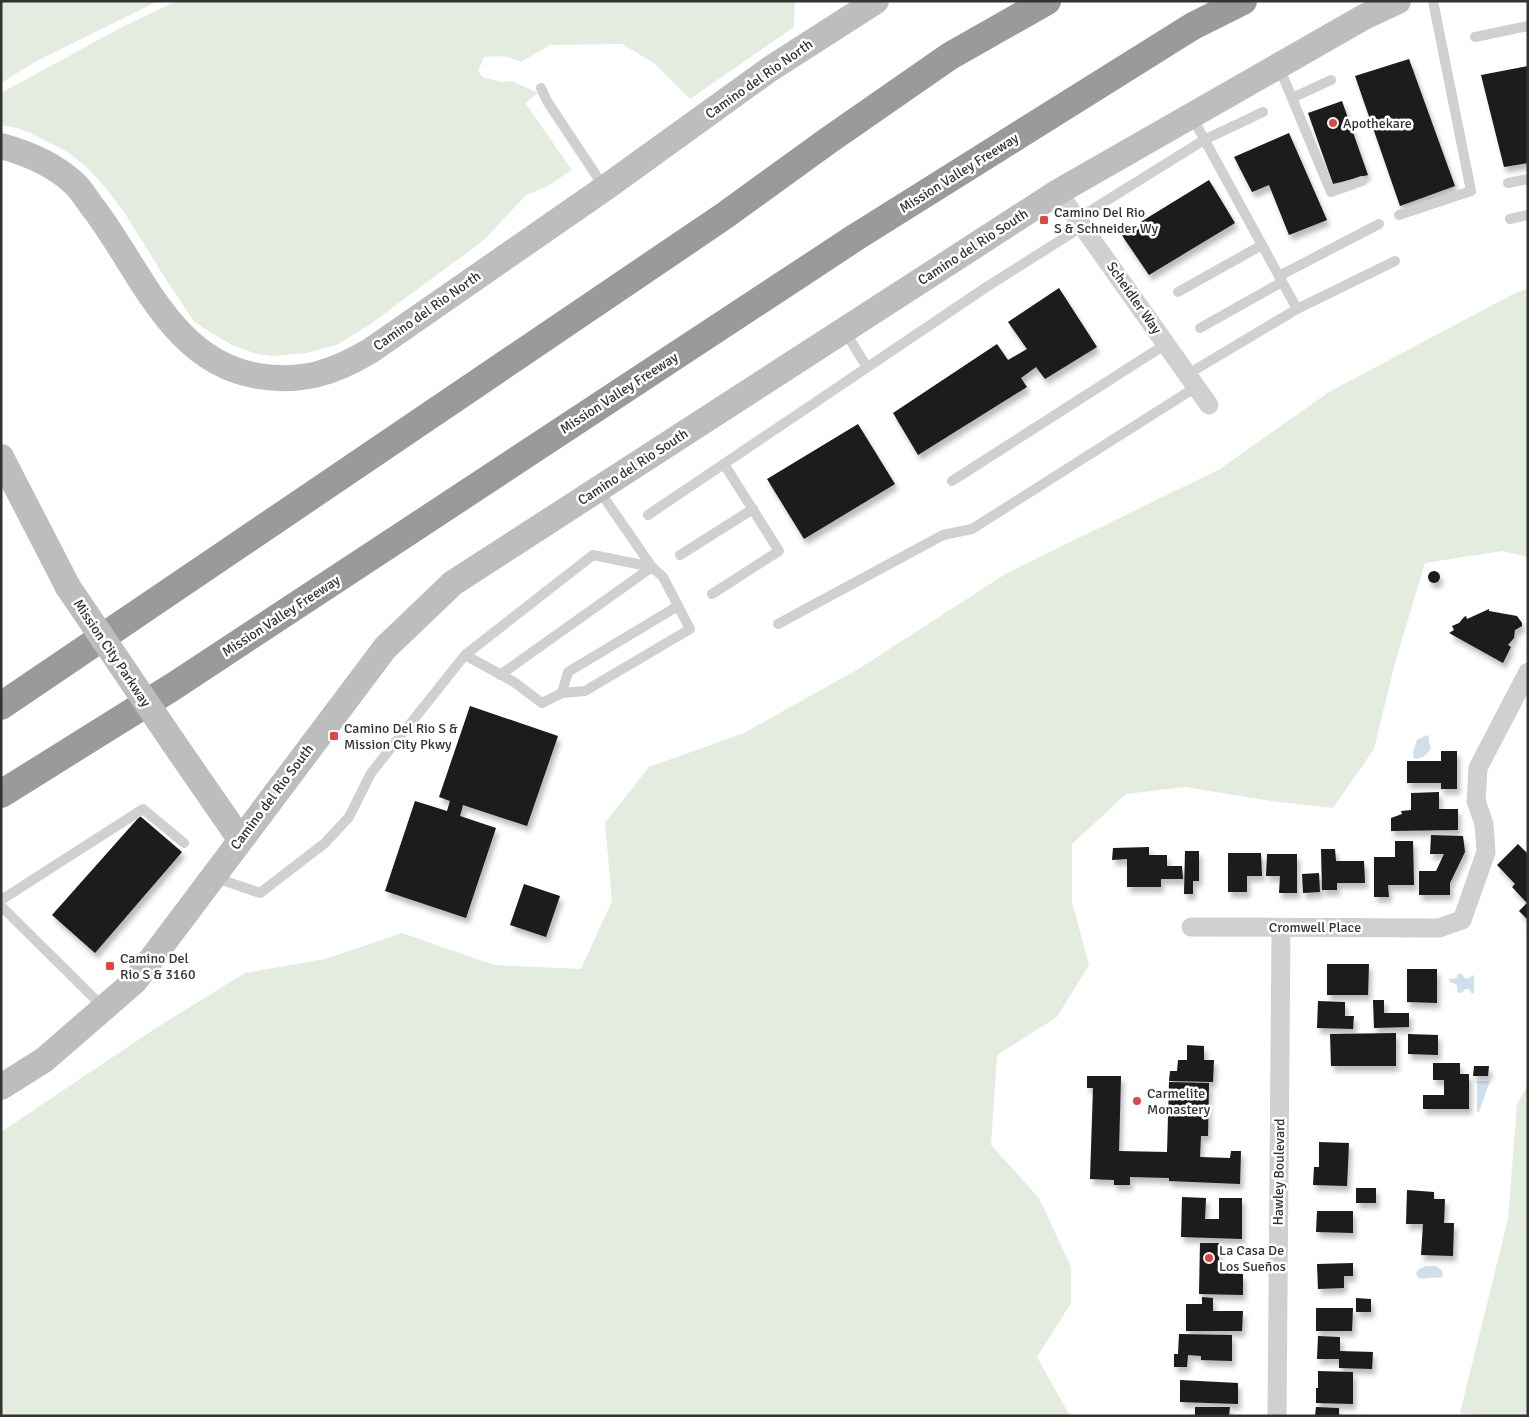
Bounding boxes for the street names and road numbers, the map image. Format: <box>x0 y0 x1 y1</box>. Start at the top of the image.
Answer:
street label: Camino del Rio North <box>702 36 816 122</box>
street label: Mission Valley Freeway <box>896 129 1022 217</box>
street label: Camino del Rio South <box>915 205 1031 289</box>
street label: Scheidler Way <box>1103 259 1165 338</box>
street label: Camino del Rio North <box>370 268 484 354</box>
street label: Mission Valley Freeway <box>557 348 682 438</box>
street label: Camino del Rio South <box>575 425 691 509</box>
street label: Mission Valley Freeway <box>219 571 344 661</box>
street label: Mission City Parkway <box>70 596 155 710</box>
street label: Camino del Rio South <box>227 741 317 853</box>
street label: Cromwell Place <box>1269 919 1361 936</box>
street label: Hawley Boulevard <box>1270 1118 1288 1226</box>

